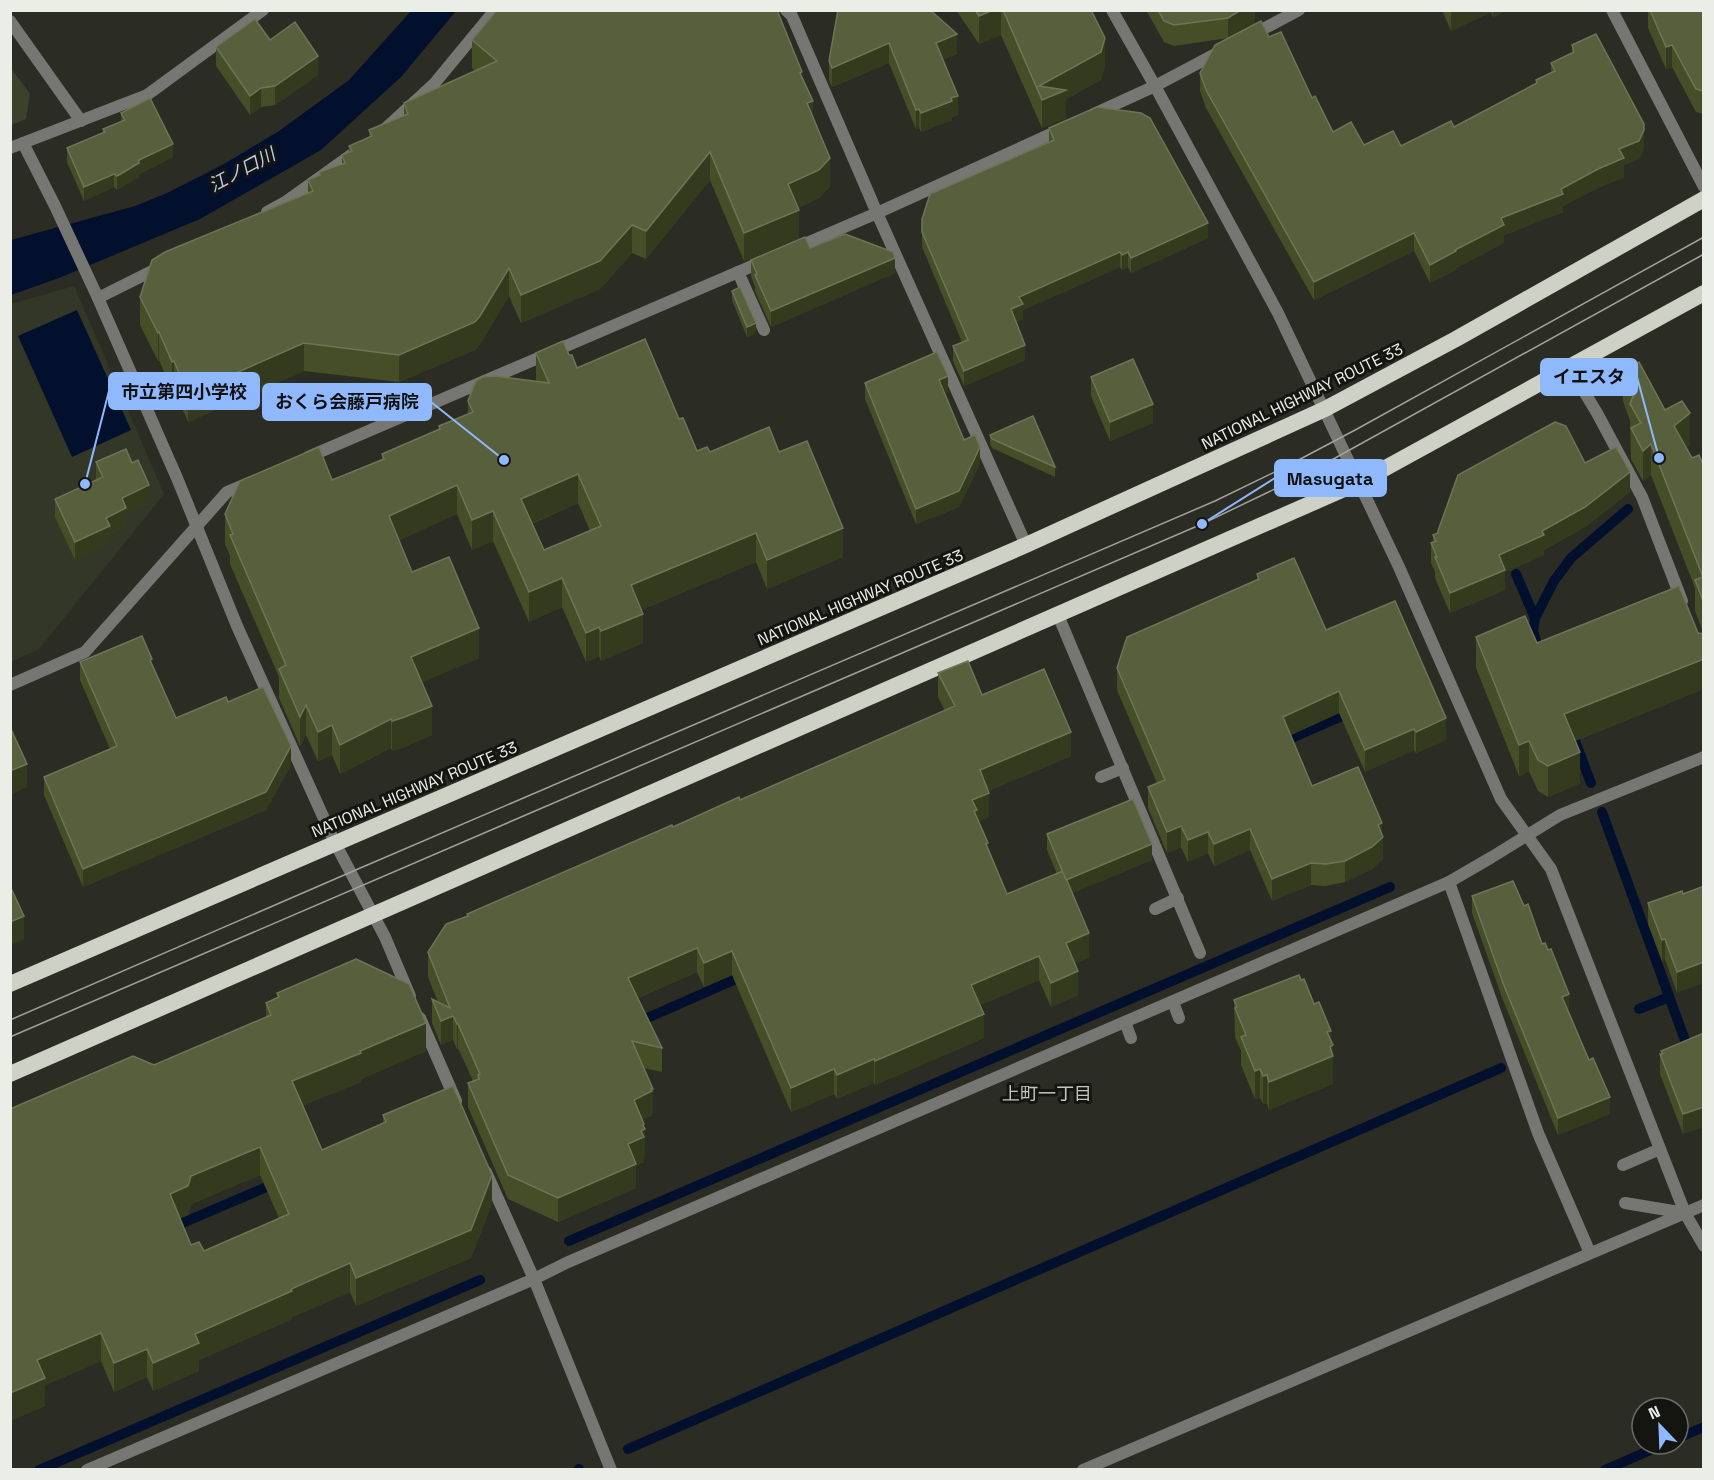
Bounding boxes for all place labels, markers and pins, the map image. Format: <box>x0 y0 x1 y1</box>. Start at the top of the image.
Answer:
callout: イエスタ <box>1541 359 1637 395</box>
callout: 市立第四小学校 <box>109 373 259 409</box>
callout: おくら会藤戸病院 <box>263 384 431 420</box>
callout: Masugata <box>1275 460 1386 496</box>

